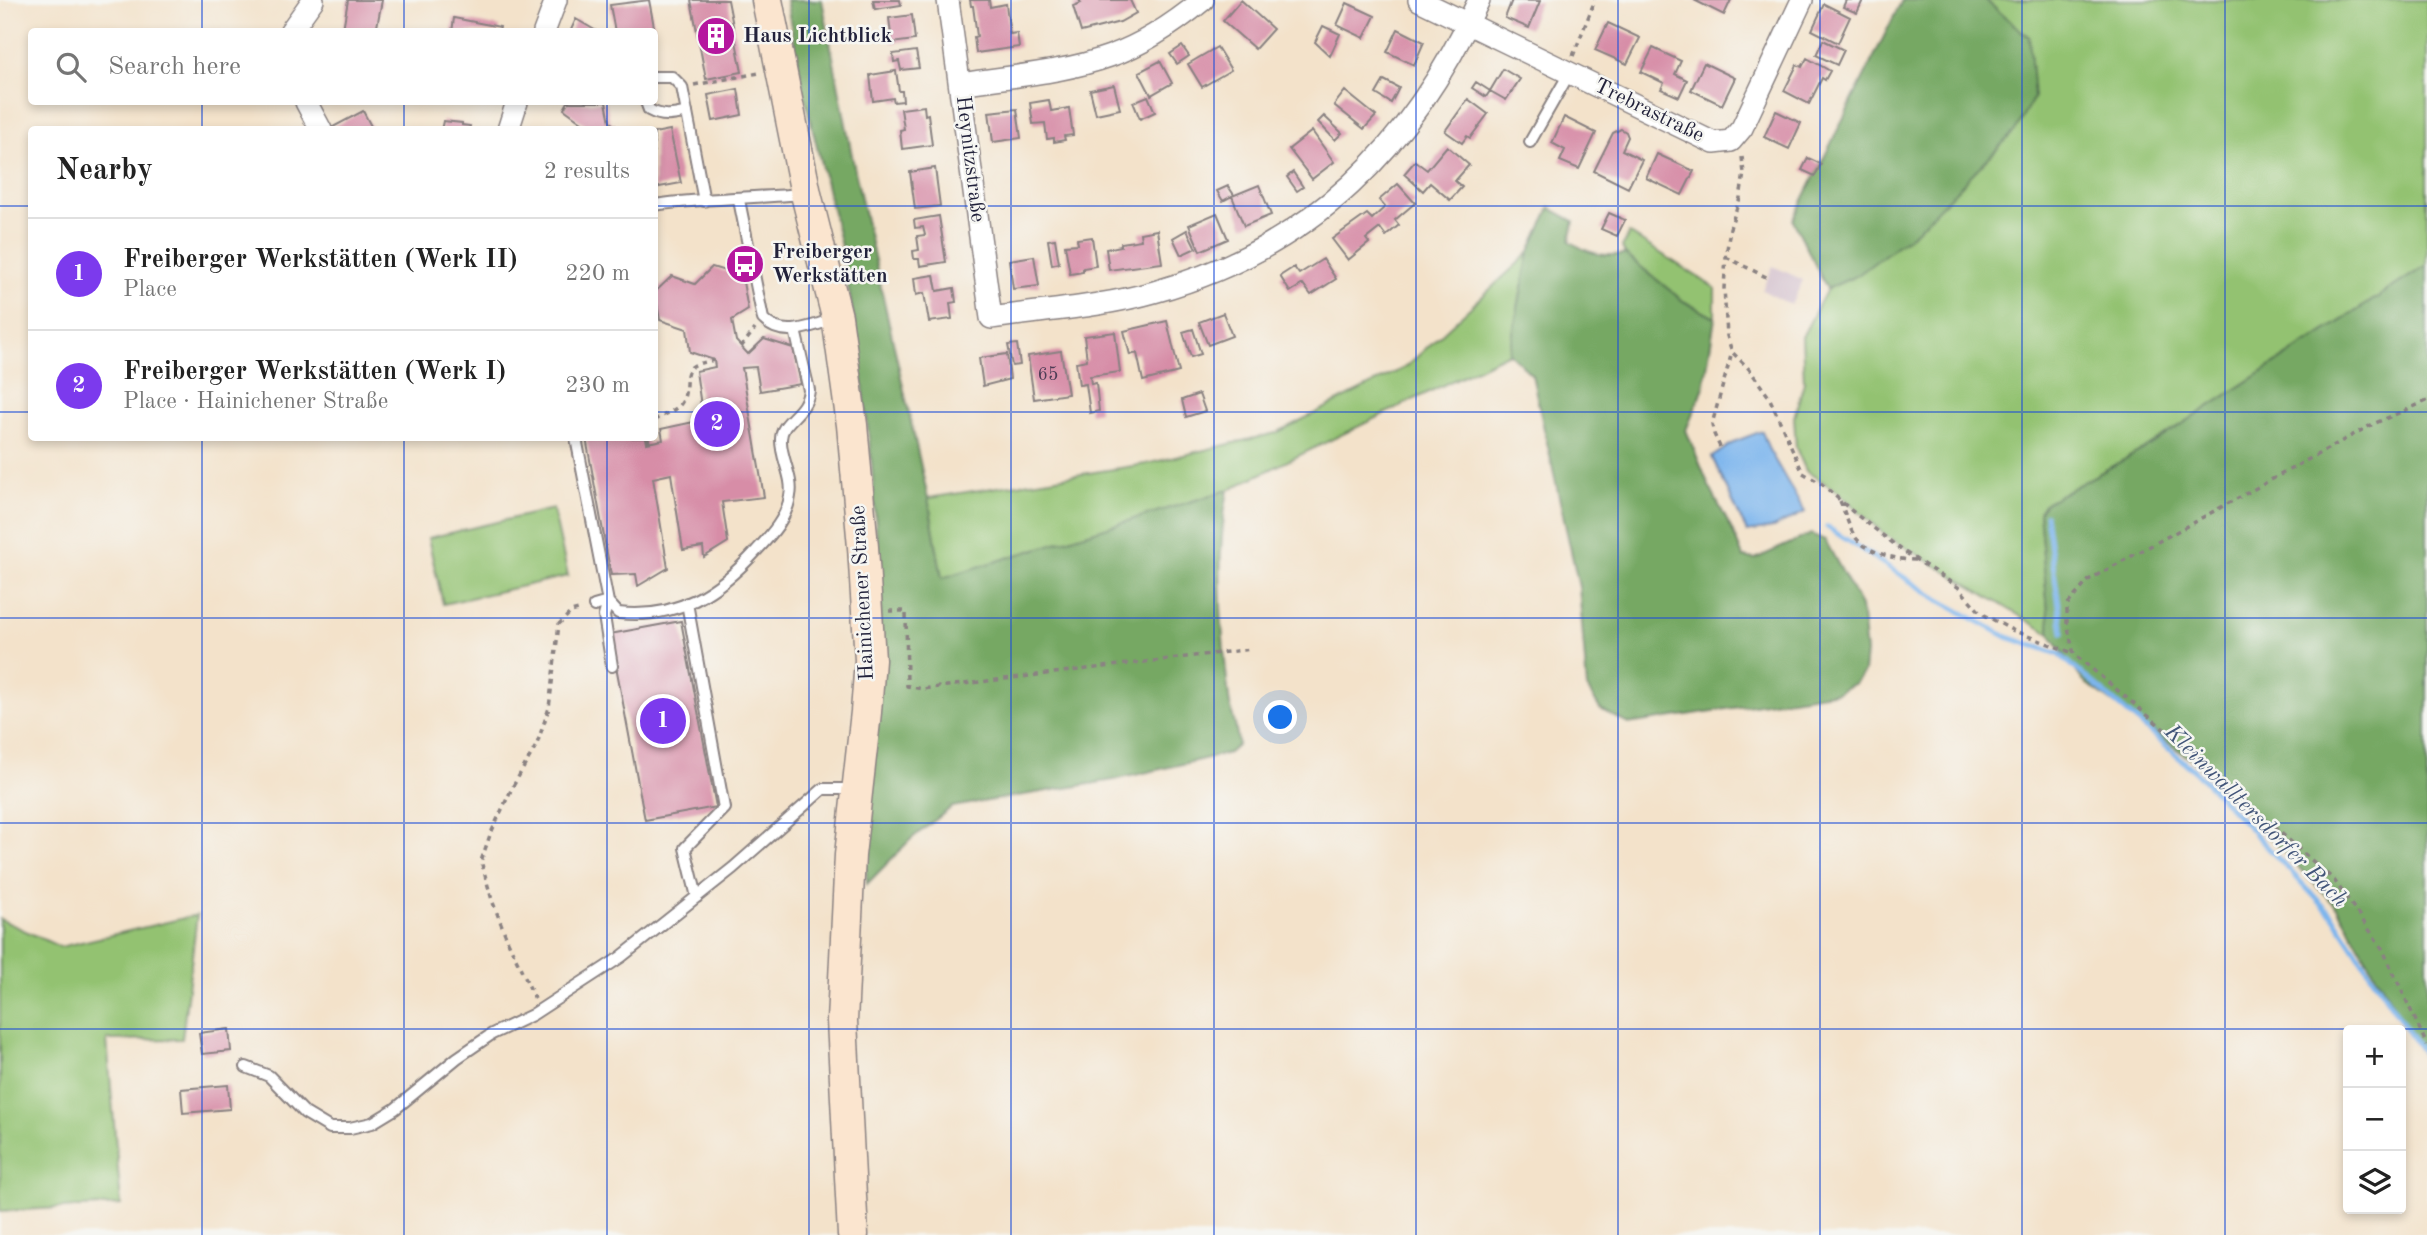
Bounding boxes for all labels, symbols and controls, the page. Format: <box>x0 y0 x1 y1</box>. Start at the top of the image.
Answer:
building icon: Haus Lichtblick <box>695 15 737 57</box>
place label: Haus Lichtblick <box>743 26 893 47</box>
search box <box>28 28 658 105</box>
icon: search <box>52 48 90 86</box>
text: Search here <box>108 54 241 80</box>
street label: Trebrastraße <box>1591 75 1707 147</box>
street label: Heynitzstraße <box>952 95 988 223</box>
text: Nearby <box>56 156 153 186</box>
text: 2 results <box>544 160 630 183</box>
place label: Freiberger Werkstätten <box>772 242 888 287</box>
bus stop icon: Freiberger Werkstätten <box>724 243 766 285</box>
text: Freiberger Werkstätten (Werk II) <box>123 247 518 273</box>
text: 1 <box>72 262 86 285</box>
text: 220 m <box>565 262 630 285</box>
text: Place <box>123 278 177 301</box>
text: Freiberger Werkstätten (Werk I) <box>123 359 506 385</box>
house number: 65 <box>1038 366 1058 384</box>
text: 2 <box>72 374 86 397</box>
text: 230 m <box>565 374 630 397</box>
text: Place · Hainichener Straße <box>123 390 388 413</box>
pin: 2 <box>694 398 740 450</box>
street label: Hainichener Straße <box>848 505 878 681</box>
pin: 1 <box>640 695 686 747</box>
your location <box>1263 700 1297 734</box>
water label: Kleinwalltersdorfer Bach <box>2159 719 2352 913</box>
map controls <box>2343 1025 2406 1214</box>
button: + <box>2343 1025 2406 1088</box>
button: − <box>2343 1088 2406 1151</box>
button: layers <box>2343 1151 2406 1214</box>

